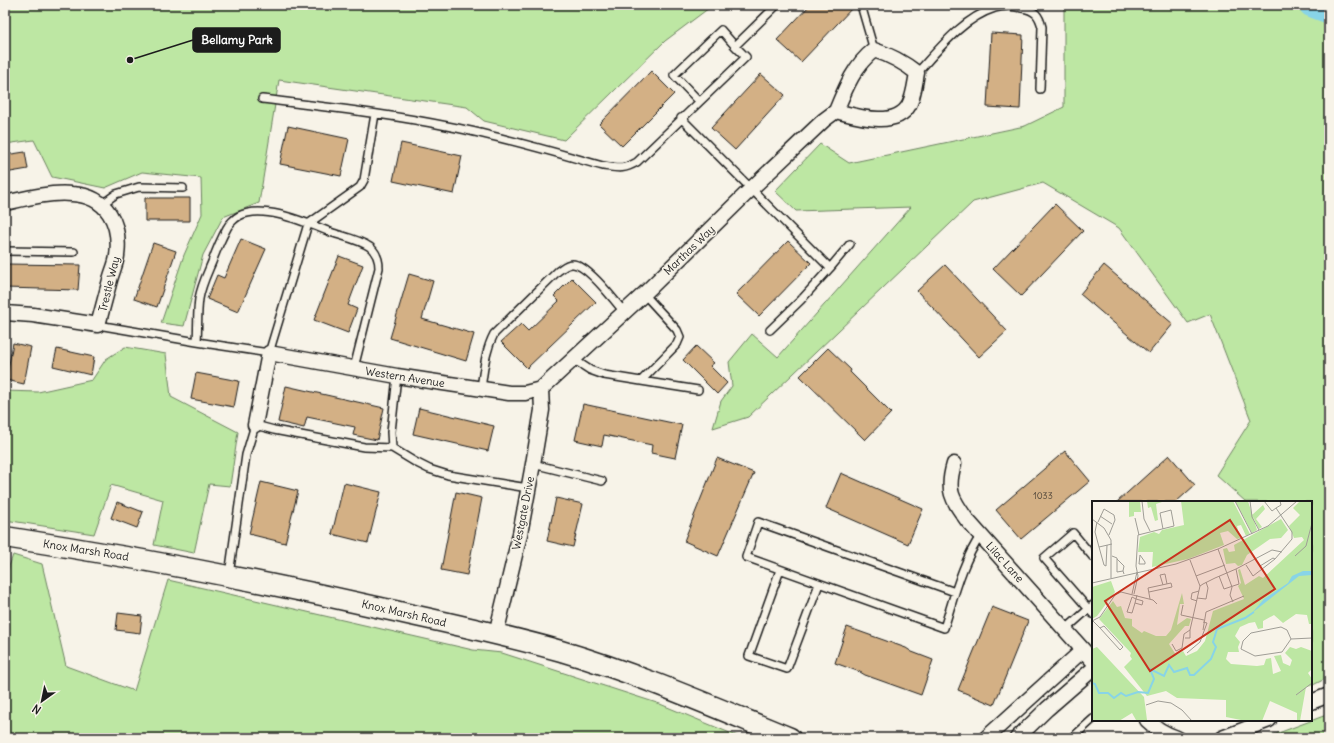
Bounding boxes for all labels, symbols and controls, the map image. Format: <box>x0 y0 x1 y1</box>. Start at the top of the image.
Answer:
callout: Bellamy Park <box>193 28 280 52</box>
text: Bellamy Park <box>201 32 273 48</box>
street label: Marthas Way <box>661 222 717 278</box>
street label: Trestle Way <box>95 255 123 313</box>
street label: Western Avenue <box>364 364 446 390</box>
street label: Westgate Drive <box>509 475 537 551</box>
house number: 1033 <box>1033 490 1053 501</box>
inset map <box>1092 501 1312 721</box>
street label: Knox Marsh Road <box>42 536 130 564</box>
street label: Lilac Lane <box>983 539 1027 585</box>
street label: Knox Marsh Road <box>360 596 448 630</box>
north arrow <box>22 681 62 721</box>
text: N <box>30 701 44 717</box>

